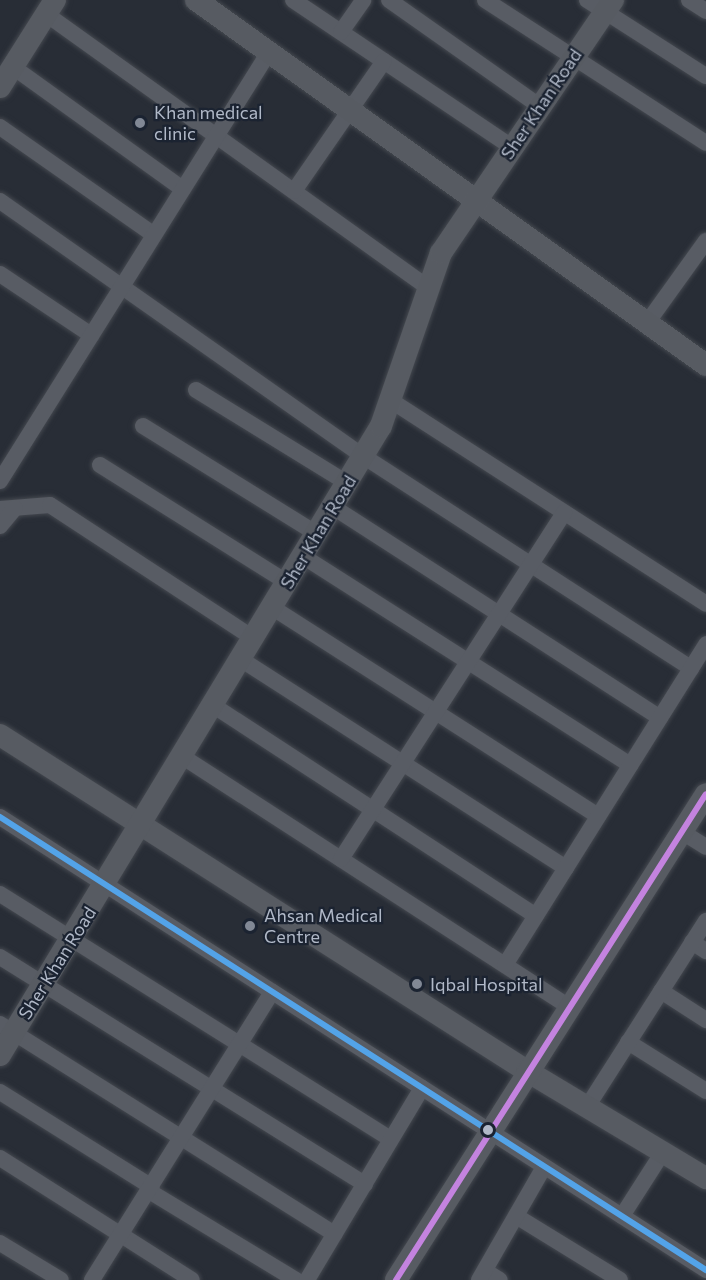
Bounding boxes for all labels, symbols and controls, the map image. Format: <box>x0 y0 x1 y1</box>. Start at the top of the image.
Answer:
street label: Sher Khan Road <box>496 45 586 163</box>
place label: Khan medical clinic <box>154 102 263 144</box>
marker: Khan medical clinic <box>131 114 149 132</box>
street label: Sher Khan Road <box>276 471 360 593</box>
street label: Sher Khan Road <box>14 903 100 1023</box>
place label: Ahsan Medical Centre <box>264 905 383 948</box>
marker: Ahsan Medical Centre <box>241 917 259 935</box>
place label: Iqbal Hospital <box>430 973 543 995</box>
marker: Iqbal Hospital <box>408 975 426 993</box>
unlabelled marker <box>482 1124 494 1136</box>

